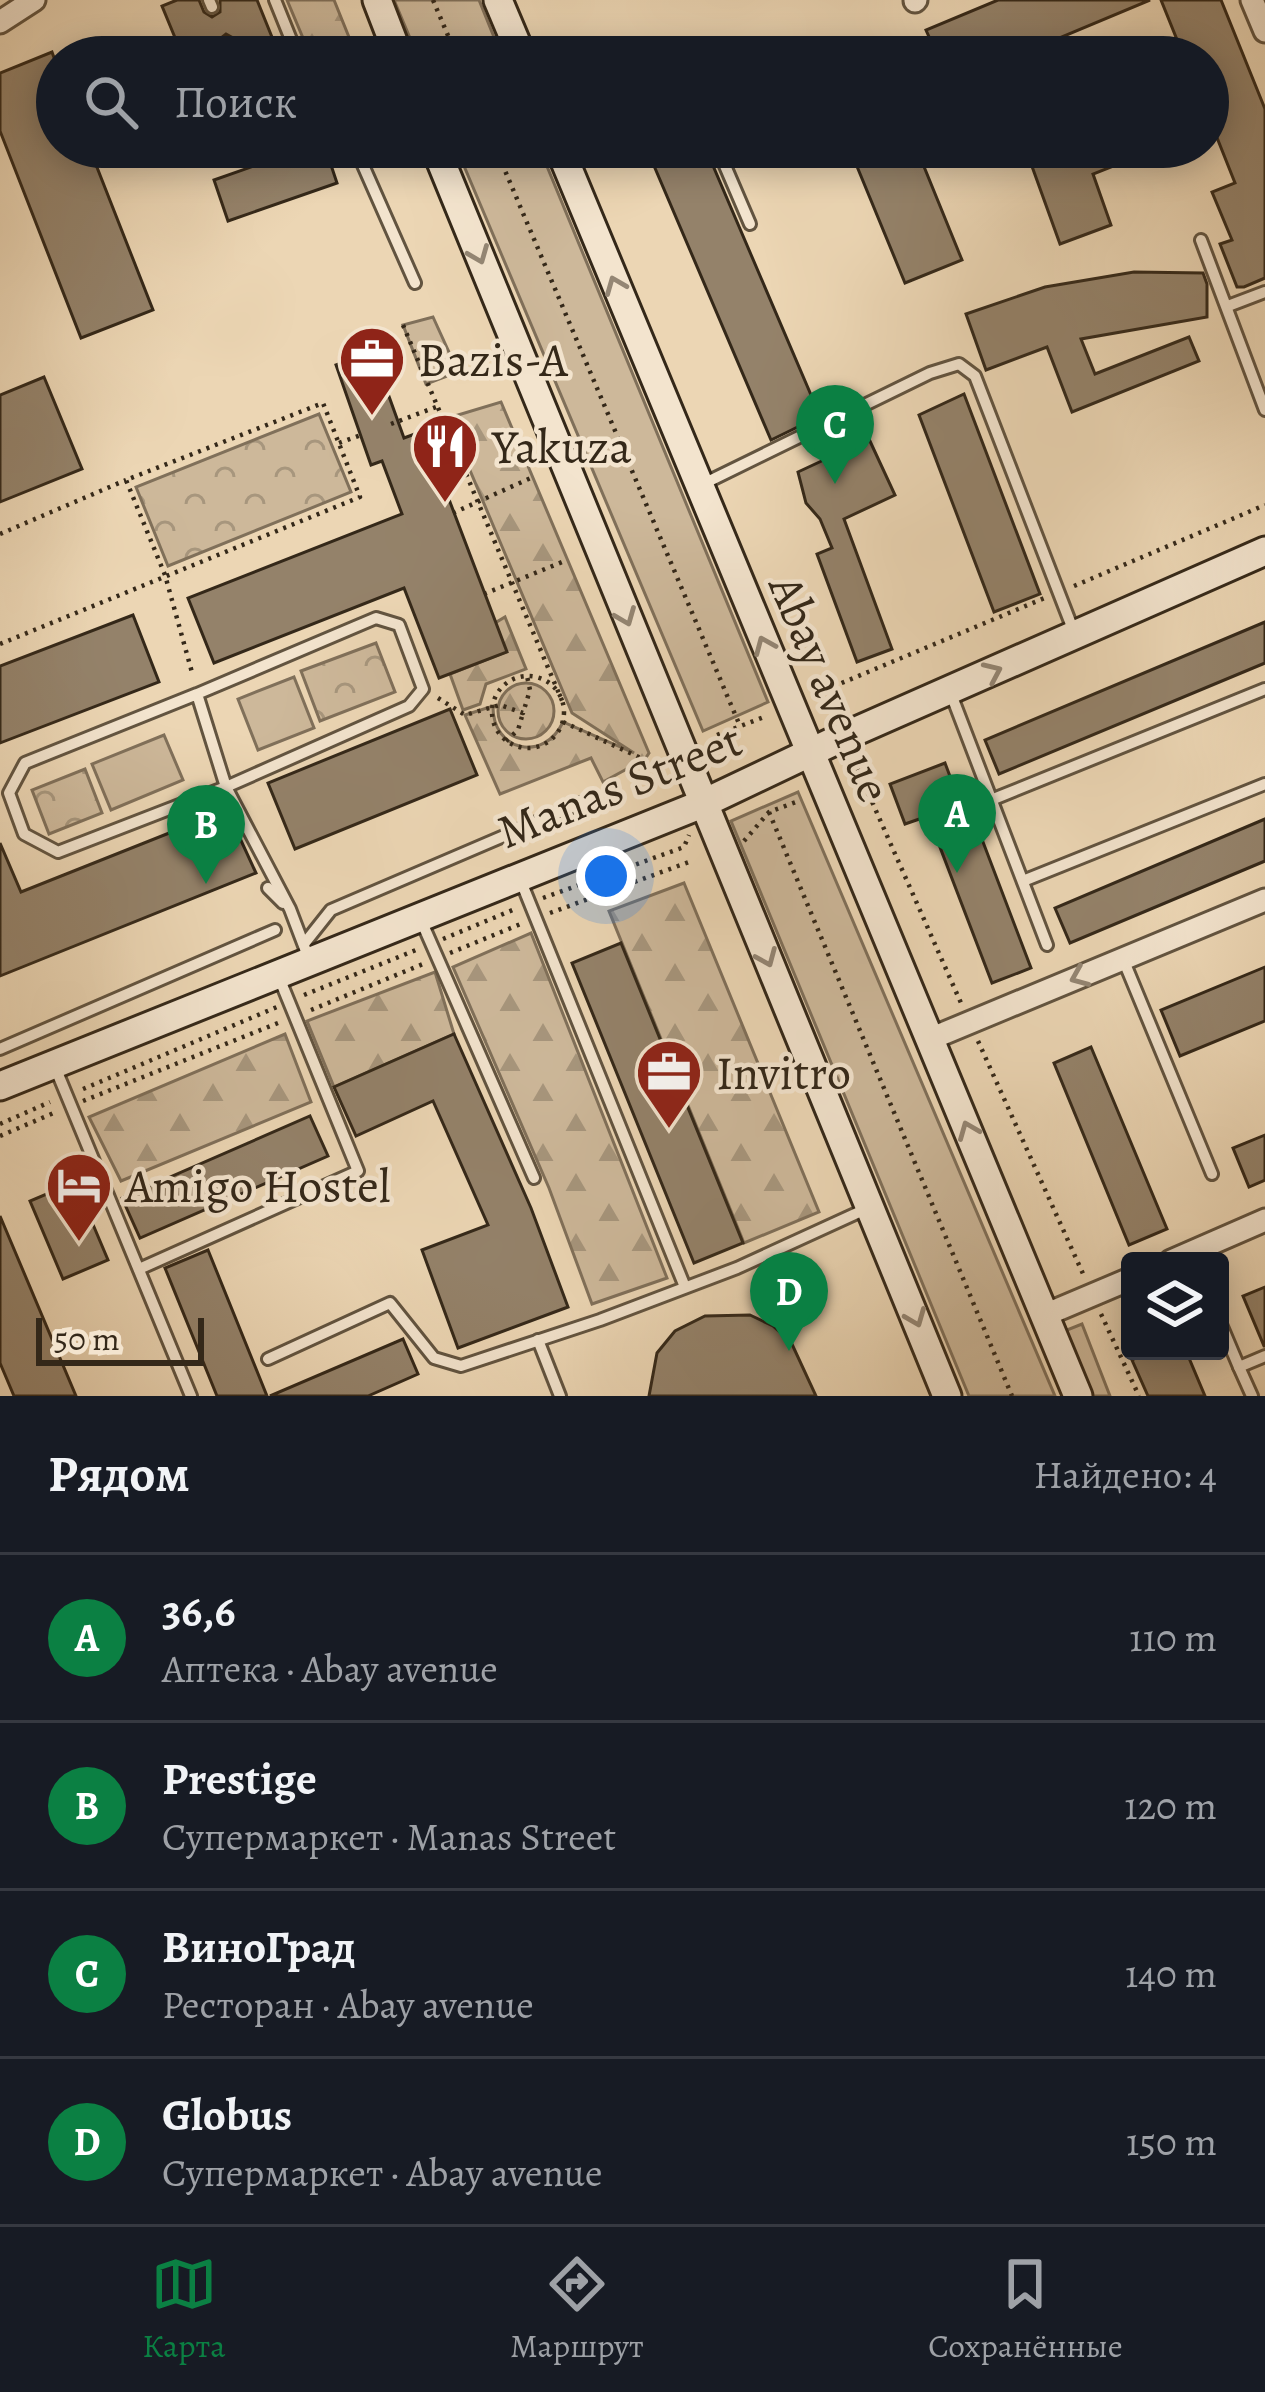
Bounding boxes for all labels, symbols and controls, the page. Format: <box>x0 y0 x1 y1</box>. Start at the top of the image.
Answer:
search box <box>36 36 1229 168</box>
icon: search <box>78 69 144 135</box>
text: Поиск <box>174 71 297 133</box>
one-way arrow <box>465 244 489 265</box>
one-way arrow <box>605 276 629 297</box>
office icon: Bazis-A <box>337 324 407 418</box>
place label: Bazis-A <box>418 327 569 393</box>
pin: C <box>796 385 874 484</box>
restaurant icon: Yakuza <box>410 411 480 505</box>
place label: Yakuza <box>491 414 632 480</box>
street label: Abay avenue <box>752 564 908 812</box>
one-way arrow <box>612 605 636 626</box>
one-way arrow <box>754 636 778 657</box>
one-way arrow <box>980 662 1002 686</box>
street label: Manas Street <box>487 707 751 865</box>
pin: A <box>918 774 996 873</box>
pin: B <box>167 785 245 884</box>
your location <box>576 846 636 906</box>
one-way arrow <box>753 946 777 967</box>
one-way arrow <box>1070 963 1091 987</box>
office icon: Invitro <box>634 1037 704 1131</box>
place label: Invitro <box>716 1040 851 1106</box>
one-way arrow <box>958 1121 982 1142</box>
hotel icon: Amigo Hostel <box>44 1150 114 1244</box>
place label: Amigo Hostel <box>124 1153 391 1219</box>
pin: D <box>750 1252 828 1351</box>
map controls <box>1121 1252 1229 1360</box>
button: layers <box>1121 1252 1229 1360</box>
one-way arrow <box>902 1307 926 1328</box>
scale bar <box>36 1312 204 1365</box>
text: 50 m <box>54 1316 120 1361</box>
text: Рядом <box>48 1439 190 1509</box>
text: Найдено: 4 <box>1034 1448 1217 1501</box>
text: 36,6 <box>162 1580 236 1642</box>
text: A <box>75 1611 99 1664</box>
text: 110 m <box>1129 1611 1217 1664</box>
text: Аптека · Abay avenue <box>162 1642 498 1695</box>
text: Prestige <box>162 1748 317 1810</box>
text: B <box>75 1779 99 1832</box>
text: 120 m <box>1124 1779 1217 1832</box>
text: Супермаркет · Manas Street <box>162 1810 616 1863</box>
text: ВиноГрад <box>162 1916 356 1978</box>
text: C <box>75 1947 99 2000</box>
text: 140 m <box>1125 1947 1217 2000</box>
text: Ресторан · Abay avenue <box>162 1978 534 2031</box>
text: Globus <box>162 2084 292 2146</box>
text: D <box>73 2115 101 2168</box>
text: 150 m <box>1126 2115 1217 2168</box>
text: Супермаркет · Abay avenue <box>162 2146 602 2199</box>
tab: Карта <box>142 2251 225 2368</box>
tab: Маршрут <box>510 2251 644 2368</box>
tab: Сохранённые <box>928 2251 1123 2368</box>

